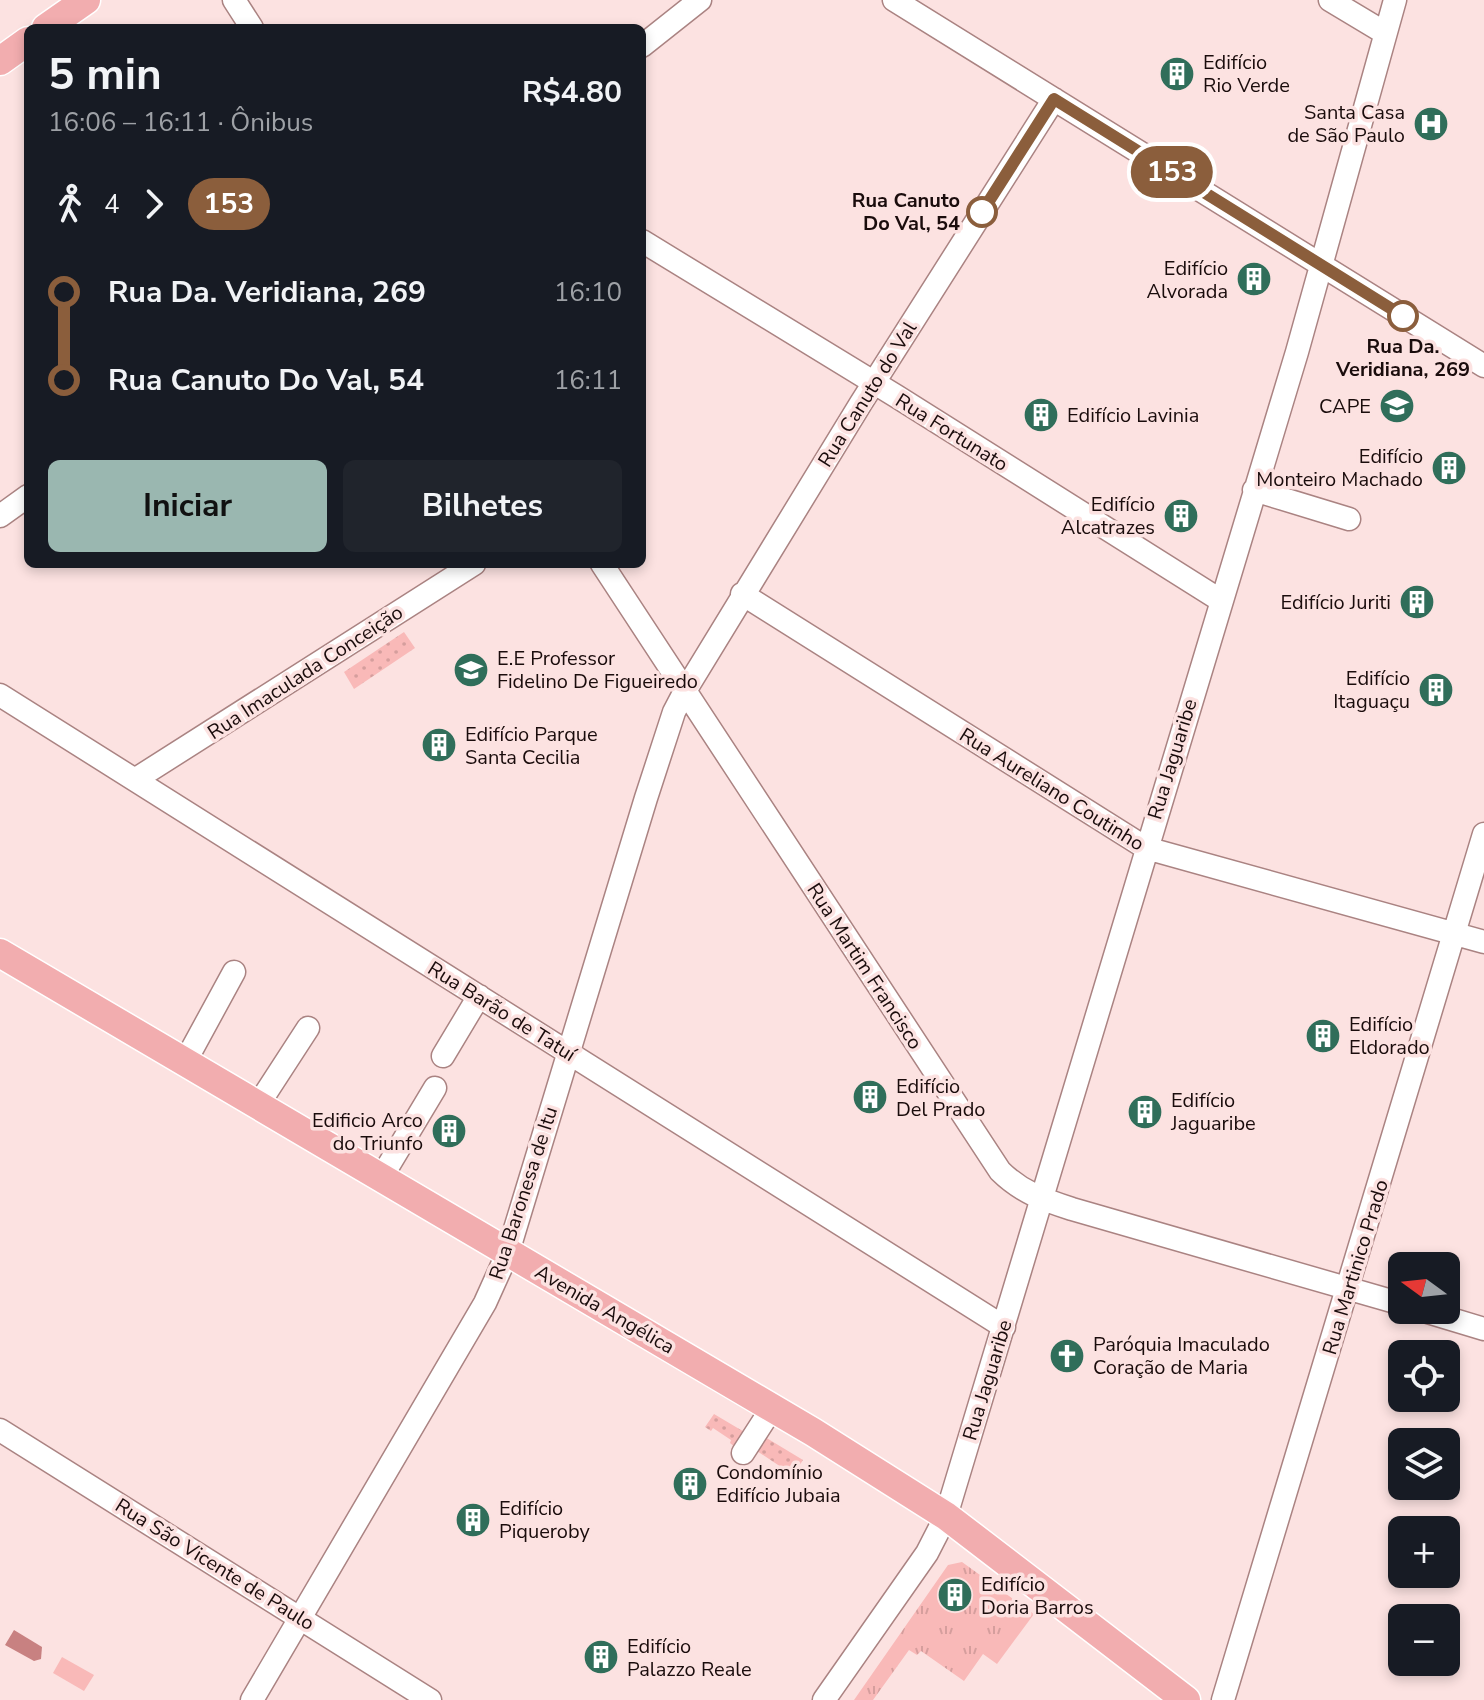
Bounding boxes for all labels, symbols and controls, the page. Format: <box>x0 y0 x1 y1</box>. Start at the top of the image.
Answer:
text: 5 min <box>48 45 162 105</box>
place label: Edifício Rio Verde <box>1203 49 1290 99</box>
building icon: Edifício Rio Verde <box>1158 55 1196 93</box>
text: R$4.80 <box>522 72 622 113</box>
place label: Santa Casa de São Paulo <box>1287 99 1405 149</box>
text: 16:06 – 16:11 · Ônibus <box>48 105 313 140</box>
hospital icon: Santa Casa de São Paulo <box>1412 105 1450 143</box>
line badge: 153 <box>1126 146 1218 198</box>
text: 153 <box>1147 153 1197 191</box>
icon: walk <box>48 182 92 226</box>
icon: forward <box>132 182 176 226</box>
text: 153 <box>204 185 254 223</box>
text: 4 <box>104 187 120 222</box>
place label: Rua Canuto Do Val, 54 <box>852 187 960 237</box>
marker: Rua Canuto Do Val, 54 <box>967 197 997 227</box>
place label: Edifício Alvorada <box>1147 255 1228 305</box>
building icon: Edifício Alvorada <box>1235 260 1273 298</box>
text: Rua Da. Veridiana, 269 <box>108 272 426 313</box>
text: 16:10 <box>554 275 622 310</box>
marker: Rua Da. Veridiana, 269 <box>1388 301 1418 331</box>
street label: Rua Canuto do Val <box>812 316 923 472</box>
place label: Rua Da. Veridiana, 269 <box>1335 333 1470 383</box>
text: Rua Canuto Do Val, 54 <box>108 360 424 401</box>
text: 16:11 <box>554 363 622 398</box>
street label: Rua Fortunato <box>890 387 1013 478</box>
school or university icon: CAPE <box>1378 387 1416 425</box>
place label: CAPE <box>1319 393 1371 420</box>
building icon: Edifício Lavinia <box>1022 396 1060 434</box>
place label: Edifício Lavinia <box>1067 402 1199 429</box>
place label: Edifício Monteiro Machado <box>1256 443 1423 493</box>
building icon: Edifício Monteiro Machado <box>1430 449 1468 487</box>
button: Iniciar <box>48 460 327 552</box>
button: Bilhetes <box>343 460 622 552</box>
place label: Edifício Alcatrazes <box>1061 491 1155 541</box>
building icon: Edifício Alcatrazes <box>1162 497 1200 535</box>
building icon: Edifício Juriti <box>1398 583 1436 621</box>
place label: Edifício Juriti <box>1281 589 1391 616</box>
street label: Rua Imaculada Conceição <box>202 599 408 746</box>
place label: E.E Professor Fidelino De Figueiredo <box>497 645 698 695</box>
school or university icon: E.E Professor Fidelino De Figueiredo <box>452 651 490 689</box>
place label: Edifício Itaguaçu <box>1333 665 1410 715</box>
building icon: Edifício Itaguaçu <box>1417 671 1455 709</box>
street label: Rua Jaguaribe <box>1141 695 1204 823</box>
place label: Edifício Parque Santa Cecilia <box>465 721 598 771</box>
street label: Rua Aureliano Coutinho <box>954 721 1149 857</box>
building icon: Edifício Parque Santa Cecilia <box>420 726 458 764</box>
street label: Rua Martim Francisco <box>801 878 928 1055</box>
street label: Rua Barão de Tatuí <box>423 955 582 1069</box>
place label: Edifício Eldorado <box>1349 1011 1430 1061</box>
building icon: Edifício Eldorado <box>1304 1017 1342 1055</box>
place label: Edifício Del Prado <box>896 1073 985 1123</box>
building icon: Edifício Del Prado <box>851 1078 889 1116</box>
place label: Edifício Jaguaribe <box>1170 1087 1256 1137</box>
building icon: Edifício Jaguaribe <box>1126 1093 1164 1131</box>
street label: Rua Baronesa de Itu <box>483 1103 564 1283</box>
place label: Edificio Arco do Triunfo <box>312 1107 423 1157</box>
building icon: Edificio Arco do Triunfo <box>430 1112 468 1150</box>
street label: Rua Martinico Prado <box>1316 1176 1395 1358</box>
north arrow <box>1388 1252 1460 1324</box>
map controls <box>1388 1252 1460 1676</box>
street label: Avenida Angélica <box>530 1259 679 1360</box>
street label: Rua Jaguaribe <box>956 1316 1019 1444</box>
place label: Paróquia Imaculado Coração de Maria <box>1093 1331 1270 1381</box>
church icon: Paróquia Imaculado Coração de Maria <box>1048 1337 1086 1375</box>
button: locate <box>1388 1340 1460 1412</box>
button: layers <box>1388 1428 1460 1500</box>
place label: Condomínio Edifício Jubaia <box>716 1459 841 1509</box>
building icon: Condomínio Edifício Jubaia <box>671 1465 709 1503</box>
street label: Rua São Vicente de Paulo <box>110 1492 319 1637</box>
place label: Edifício Piqueroby <box>499 1495 590 1545</box>
building icon: Edifício Piqueroby <box>454 1501 492 1539</box>
button: + <box>1388 1516 1460 1588</box>
place label: Edifício Doria Barros <box>981 1571 1094 1621</box>
building icon: Edifício Doria Barros <box>936 1576 974 1614</box>
button: − <box>1388 1604 1460 1676</box>
place label: Edifício Palazzo Reale <box>627 1633 752 1683</box>
building icon: Edifício Palazzo Reale <box>582 1638 620 1676</box>

